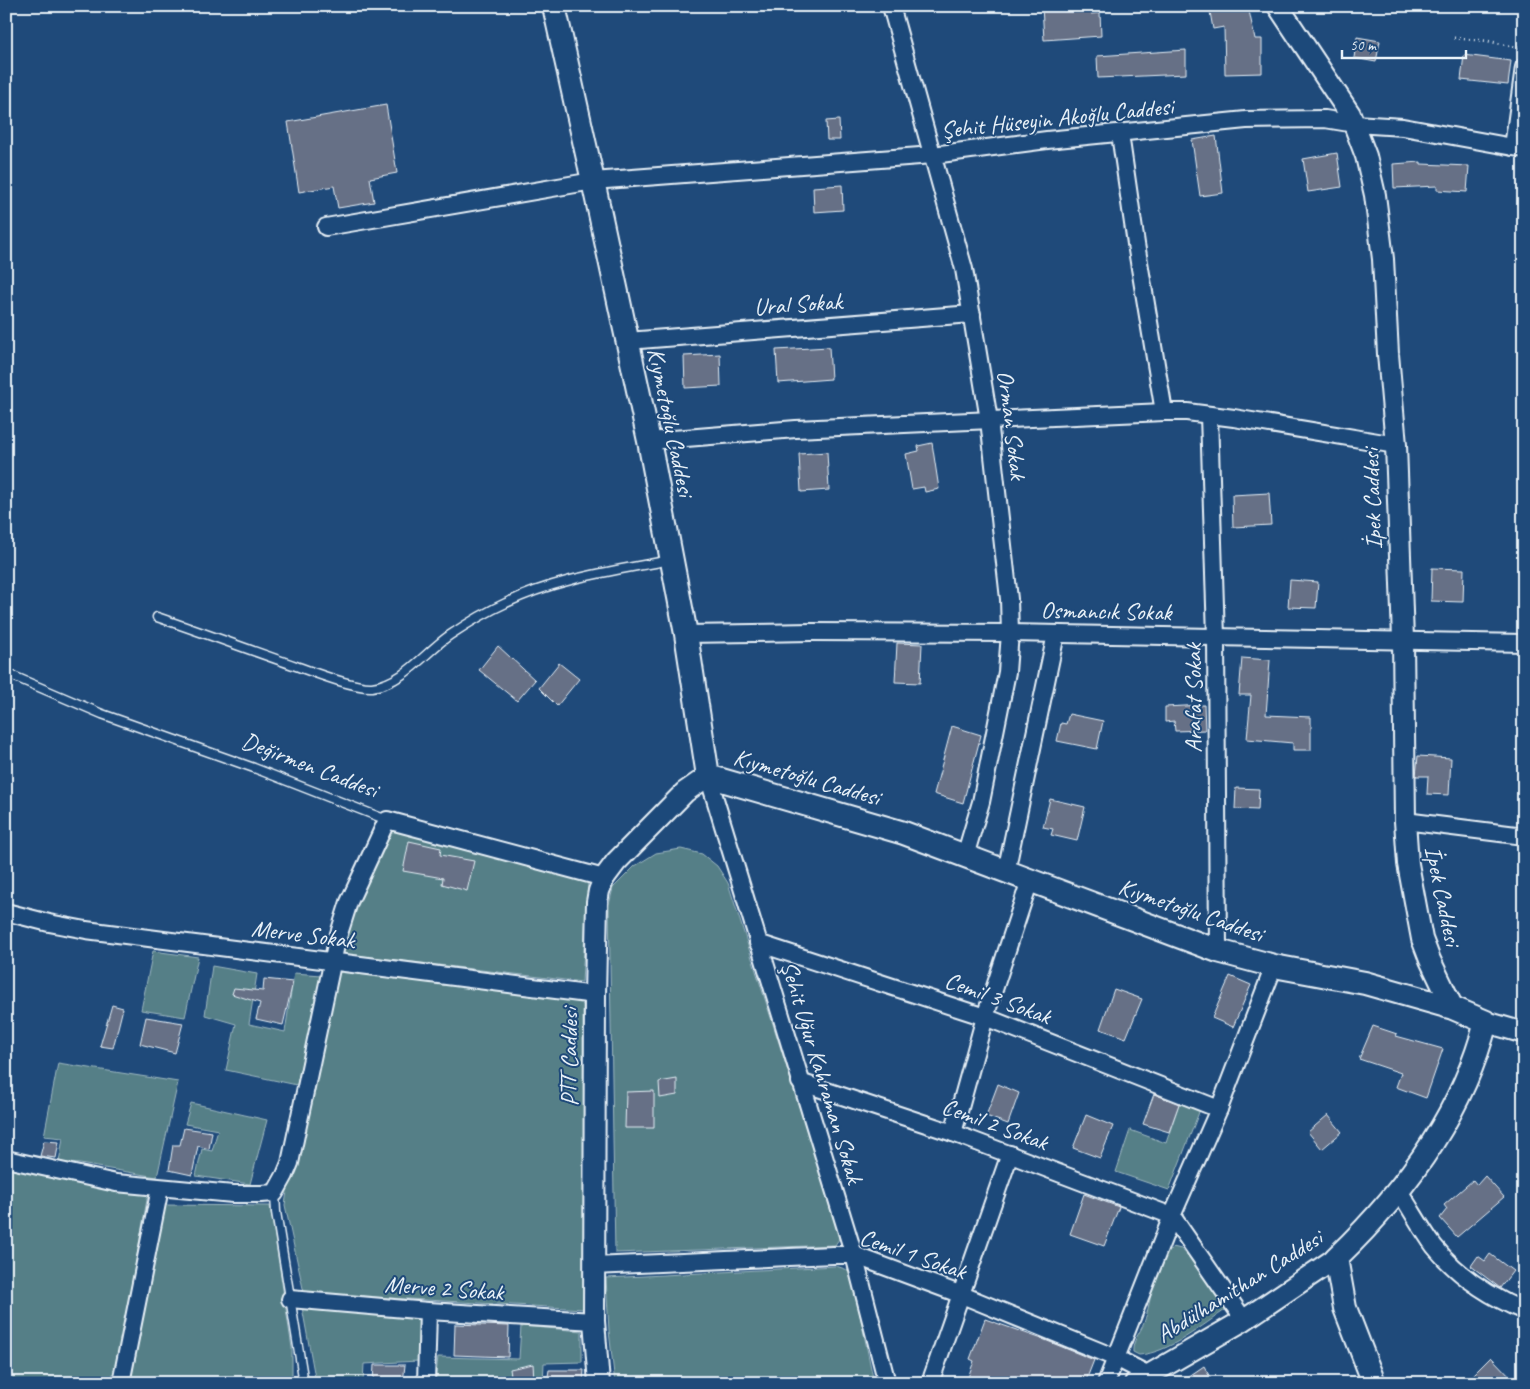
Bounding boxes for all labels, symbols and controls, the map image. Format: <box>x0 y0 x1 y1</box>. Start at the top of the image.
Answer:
scale bar <box>1342 28 1466 60</box>
text: 50 m <box>1350 36 1377 55</box>
street label: Şehit Hüseyin Akoğlu Caddesi <box>939 91 1177 145</box>
street label: Ural Sokak <box>753 286 845 322</box>
street label: Kıymetoğlu Caddesi <box>641 345 702 501</box>
street label: Orman Sokak <box>990 369 1034 484</box>
street label: İpek Caddesi <box>1355 445 1389 550</box>
street label: Osmancık Sokak <box>1040 595 1174 627</box>
street label: Arafat Sokak <box>1178 641 1208 753</box>
street label: Değirmen Caddesi <box>238 725 385 806</box>
street label: Kıymetoğlu Caddesi <box>730 742 886 813</box>
street label: İpek Caddesi <box>1418 843 1469 951</box>
street label: Kıymetoğlu Caddesi <box>1115 871 1270 950</box>
street label: Merve Sokak <box>250 913 358 955</box>
street label: Şehit Uğur Kahraman Sokak <box>774 957 871 1189</box>
street label: Cemil 3 Sokak <box>941 965 1057 1032</box>
street label: PTT Caddesi <box>554 1004 584 1106</box>
street label: Cemil 2 Sokak <box>938 1091 1054 1158</box>
street label: Abdülhamithan Caddesi <box>1150 1221 1331 1349</box>
street label: Cemil 1 Sokak <box>856 1222 972 1287</box>
street label: Merve 2 Sokak <box>384 1269 507 1307</box>

